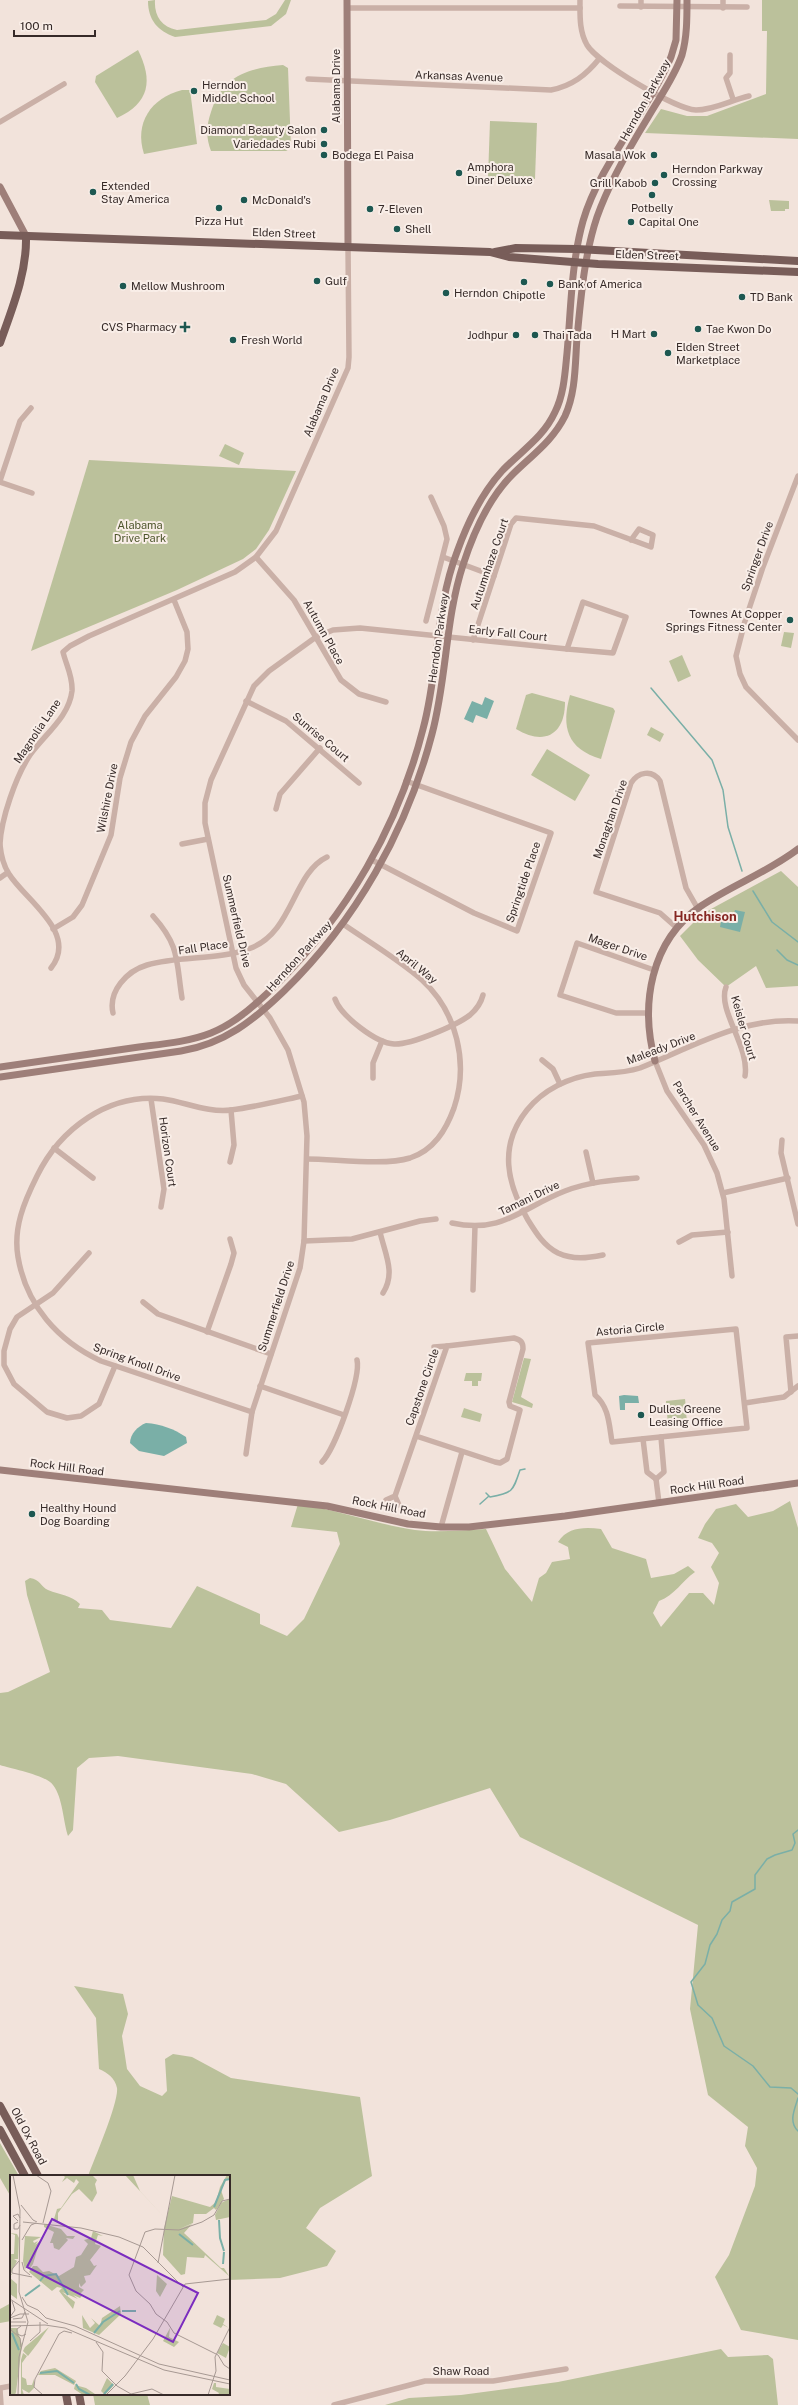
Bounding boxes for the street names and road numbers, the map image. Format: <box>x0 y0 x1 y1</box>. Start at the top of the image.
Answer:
street label: Alabama Drive <box>330 49 342 123</box>
street label: Herndon Parkway <box>618 57 672 143</box>
street label: Arkansas Avenue <box>415 68 503 84</box>
street label: Elden Street <box>252 226 316 240</box>
street label: Elden Street <box>615 248 679 262</box>
street label: Alabama Drive <box>301 365 341 439</box>
street label: Autumnhaze Court <box>468 517 510 611</box>
street label: Springer Drive <box>739 519 775 593</box>
street label: Herndon Parkway <box>426 592 450 684</box>
street label: Autumn Place <box>301 598 347 666</box>
street label: Early Fall Court <box>468 623 548 643</box>
street label: Magnolia Lane <box>11 697 63 765</box>
street label: Sunrise Court <box>290 710 352 764</box>
street label: Wilshire Drive <box>94 762 120 834</box>
street label: Monaghan Drive <box>591 778 629 860</box>
street label: Springtide Place <box>503 840 543 924</box>
street label: Summerfield Drive <box>220 873 254 969</box>
street label: Herndon Parkway <box>264 918 334 994</box>
street label: Mager Drive <box>587 931 649 963</box>
street label: Fall Place <box>177 938 229 956</box>
street label: April Way <box>394 946 440 986</box>
street label: Keisler Court <box>729 994 759 1062</box>
street label: Maleady Drive <box>625 1029 697 1067</box>
street label: Parcher Avenue <box>671 1079 723 1153</box>
street label: Horizon Court <box>157 1116 179 1188</box>
street label: Tamani Drive <box>497 1178 561 1218</box>
street label: Summerfield Drive <box>256 1259 296 1353</box>
street label: Astoria Circle <box>595 1320 665 1338</box>
street label: Spring Knoll Drive <box>92 1341 182 1383</box>
street label: Capstone Circle <box>403 1347 441 1427</box>
street label: Rock Hill Road <box>29 1456 105 1478</box>
street label: Rock Hill Road <box>669 1474 745 1496</box>
street label: Rock Hill Road <box>351 1494 427 1520</box>
street label: Old Ox Road <box>9 2105 49 2167</box>
street label: Shaw Road <box>433 2365 489 2377</box>

